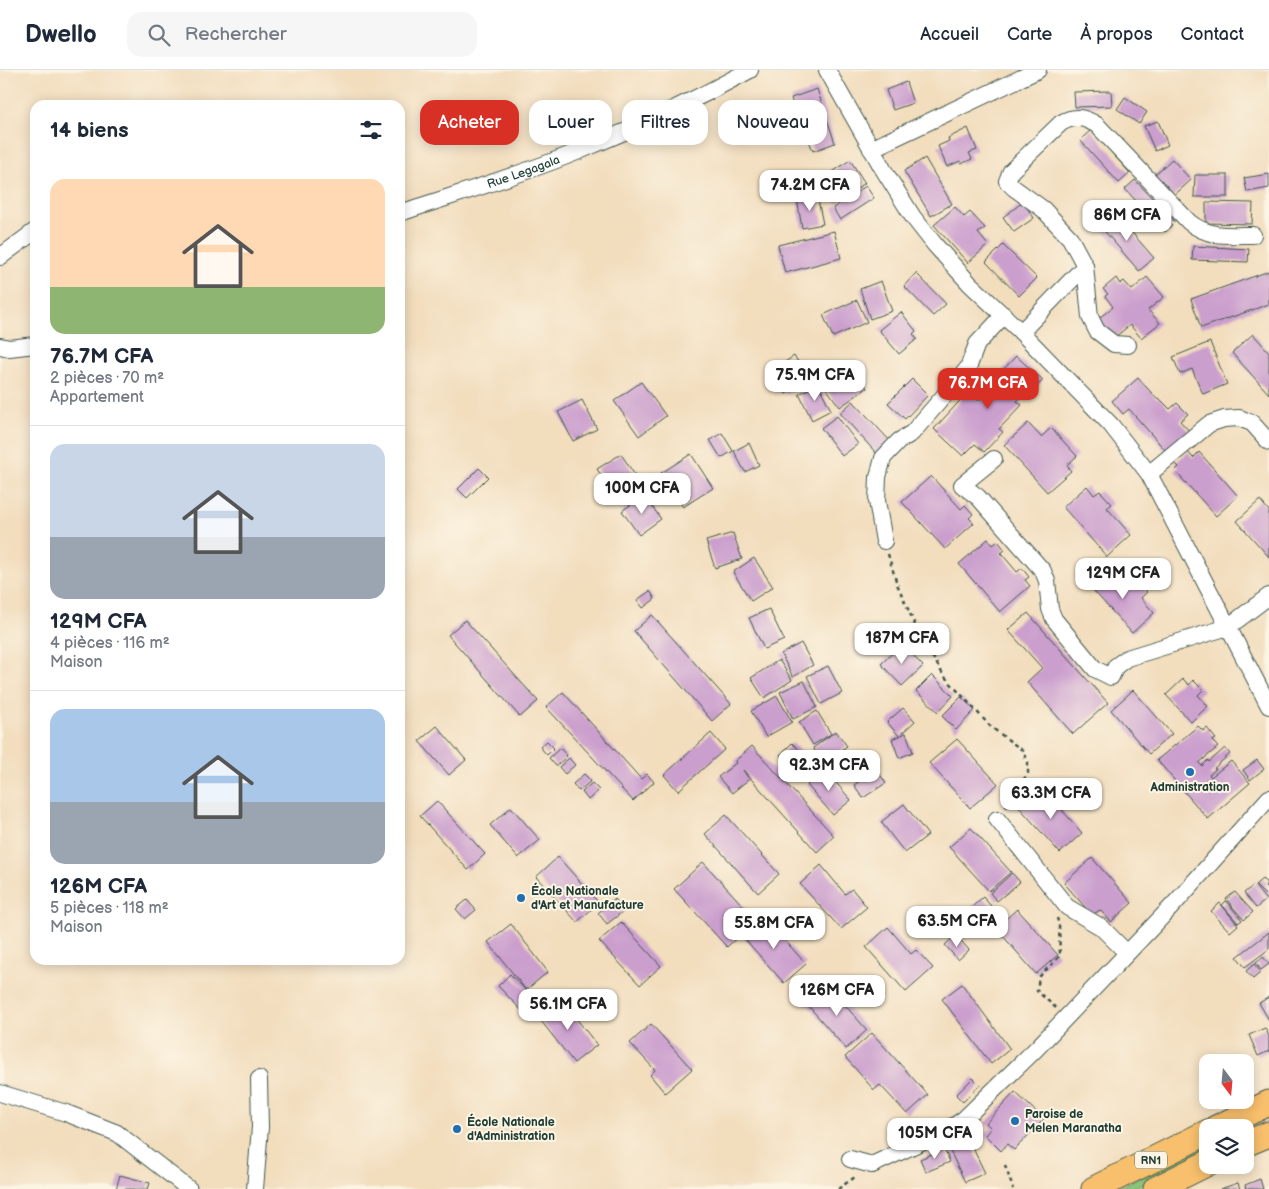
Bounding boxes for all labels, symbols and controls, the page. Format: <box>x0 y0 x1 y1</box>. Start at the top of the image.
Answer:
search box <box>127 12 477 57</box>
text: Dwello <box>25 20 97 49</box>
icon: search <box>145 21 173 49</box>
text: Rechercher <box>185 23 287 46</box>
text: Accueil <box>920 24 979 45</box>
text: Carte <box>1007 24 1052 45</box>
text: À propos <box>1080 24 1153 45</box>
text: Contact <box>1181 24 1244 45</box>
chip: Acheter <box>420 100 519 145</box>
chip: Louer <box>529 100 612 145</box>
chip: Filtres <box>622 100 708 145</box>
chip: Nouveau <box>718 100 827 145</box>
icon: filters <box>357 116 385 144</box>
text: 14 biens <box>50 118 129 143</box>
street label: Rue Legagala <box>485 152 562 192</box>
pin: 74.2M CFA <box>753 170 867 212</box>
text: 74.2M CFA <box>770 176 850 195</box>
pin: 86M CFA <box>1081 200 1173 242</box>
text: 86M CFA <box>1093 206 1161 225</box>
icon: home <box>173 211 263 301</box>
text: 76.7M CFA <box>50 344 153 369</box>
pin: 75.9M CFA <box>758 360 872 402</box>
text: 75.9M CFA <box>776 366 854 385</box>
pin: 76.7M CFA <box>931 368 1045 410</box>
text: 2 pièces · 70 m² <box>50 369 164 388</box>
text: 76.7M CFA <box>949 374 1027 393</box>
text: Appartement <box>50 388 144 407</box>
pin: 100M CFA <box>590 472 694 515</box>
icon: home <box>173 477 263 567</box>
text: 100M CFA <box>605 479 679 498</box>
pin: 129M CFA <box>1071 558 1175 600</box>
text: 129M CFA <box>1086 564 1160 583</box>
text: 129M CFA <box>50 609 147 634</box>
pin: 187M CFA <box>850 622 954 665</box>
text: 187M CFA <box>865 629 939 648</box>
text: 4 pièces · 116 m² <box>50 634 170 653</box>
text: Maison <box>50 653 103 672</box>
icon: home <box>173 742 263 832</box>
pin: 92.3M CFA <box>772 750 886 792</box>
text: 92.3M CFA <box>789 756 869 775</box>
marker: Administration <box>1184 766 1196 778</box>
pin: 63.3M CFA <box>994 778 1108 820</box>
place label: Administration <box>1150 780 1230 795</box>
text: 63.3M CFA <box>1011 784 1091 803</box>
text: 126M CFA <box>50 874 147 899</box>
place label: École Nationale d'Art et Manufacture <box>531 882 644 913</box>
marker: École Nationale d'Art et Manufacture <box>515 892 527 904</box>
text: 5 pièces · 118 m² <box>50 899 169 918</box>
pin: 63.5M CFA <box>900 906 1014 948</box>
pin: 55.8M CFA <box>717 908 831 950</box>
text: 63.5M CFA <box>917 912 997 931</box>
text: 55.8M CFA <box>734 914 814 933</box>
text: Maison <box>50 918 103 937</box>
pin: 126M CFA <box>785 974 889 1017</box>
text: 126M CFA <box>800 981 874 1000</box>
pin: 56.1M CFA <box>511 988 625 1031</box>
text: 56.1M CFA <box>529 995 607 1014</box>
north arrow <box>1199 1054 1254 1109</box>
map controls <box>1199 1054 1254 1174</box>
place label: Paroise de Melen Maranatha <box>1025 1107 1122 1136</box>
place label: École Nationale d'Administration <box>467 1113 555 1144</box>
marker: Paroise de Melen Maranatha <box>1009 1115 1021 1127</box>
pin: 105M CFA <box>883 1118 987 1160</box>
button: layers <box>1199 1119 1254 1174</box>
marker: École Nationale d'Administration <box>451 1123 463 1135</box>
text: 105M CFA <box>898 1124 972 1143</box>
road number: RN1 <box>1135 1152 1167 1168</box>

